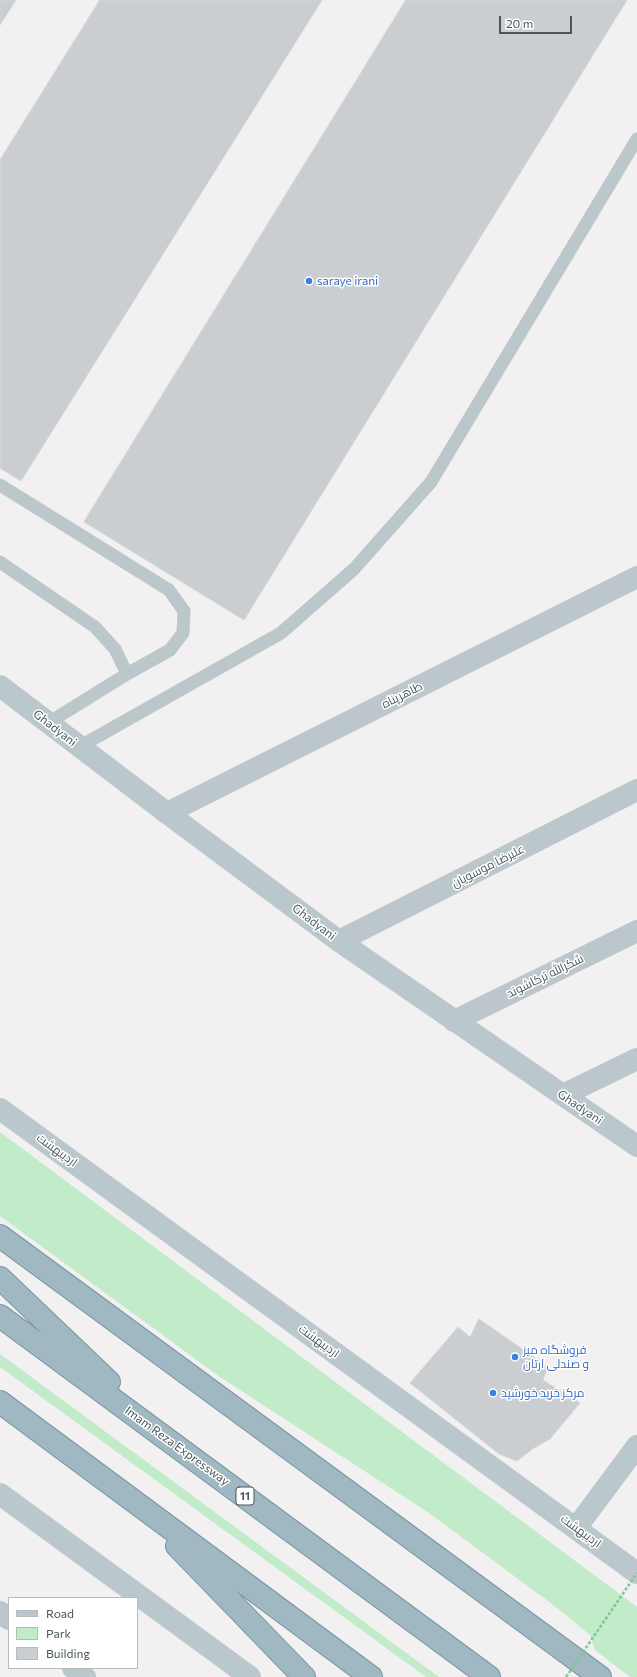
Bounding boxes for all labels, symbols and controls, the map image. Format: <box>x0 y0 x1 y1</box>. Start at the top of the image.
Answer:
scale bar <box>501 8 574 34</box>
text: 20 m <box>506 16 533 30</box>
place label: saraye irani <box>317 274 378 288</box>
marker: saraye irani <box>304 276 314 286</box>
street label: طاهرپناه <box>379 679 425 711</box>
street label: Ghadyani <box>30 707 80 749</box>
street label: علیرضا موسویان <box>449 841 527 891</box>
street label: Ghadyani <box>289 901 339 943</box>
street label: شکرالله ترکاشوند <box>504 951 586 1001</box>
street label: Ghadyani <box>555 1087 605 1127</box>
street label: اردیبهشت <box>34 1130 80 1170</box>
street label: اردیبهشت <box>296 1321 342 1361</box>
place label: فروشگاه میز و صندلی ارتان <box>523 1343 589 1371</box>
marker: فروشگاه میز و صندلی ارتان <box>510 1352 520 1362</box>
place label: مرکز خرید خورشید <box>501 1386 585 1400</box>
marker: مرکز خرید خورشید <box>488 1388 498 1398</box>
street label: Imam Reza Expressway <box>122 1403 232 1489</box>
road number: 11 <box>236 1487 254 1505</box>
street label: اردیبهشت <box>558 1511 604 1551</box>
legend <box>8 1597 138 1669</box>
text: Road <box>46 1606 74 1620</box>
text: Park <box>46 1626 71 1640</box>
text: Building <box>46 1646 90 1660</box>

